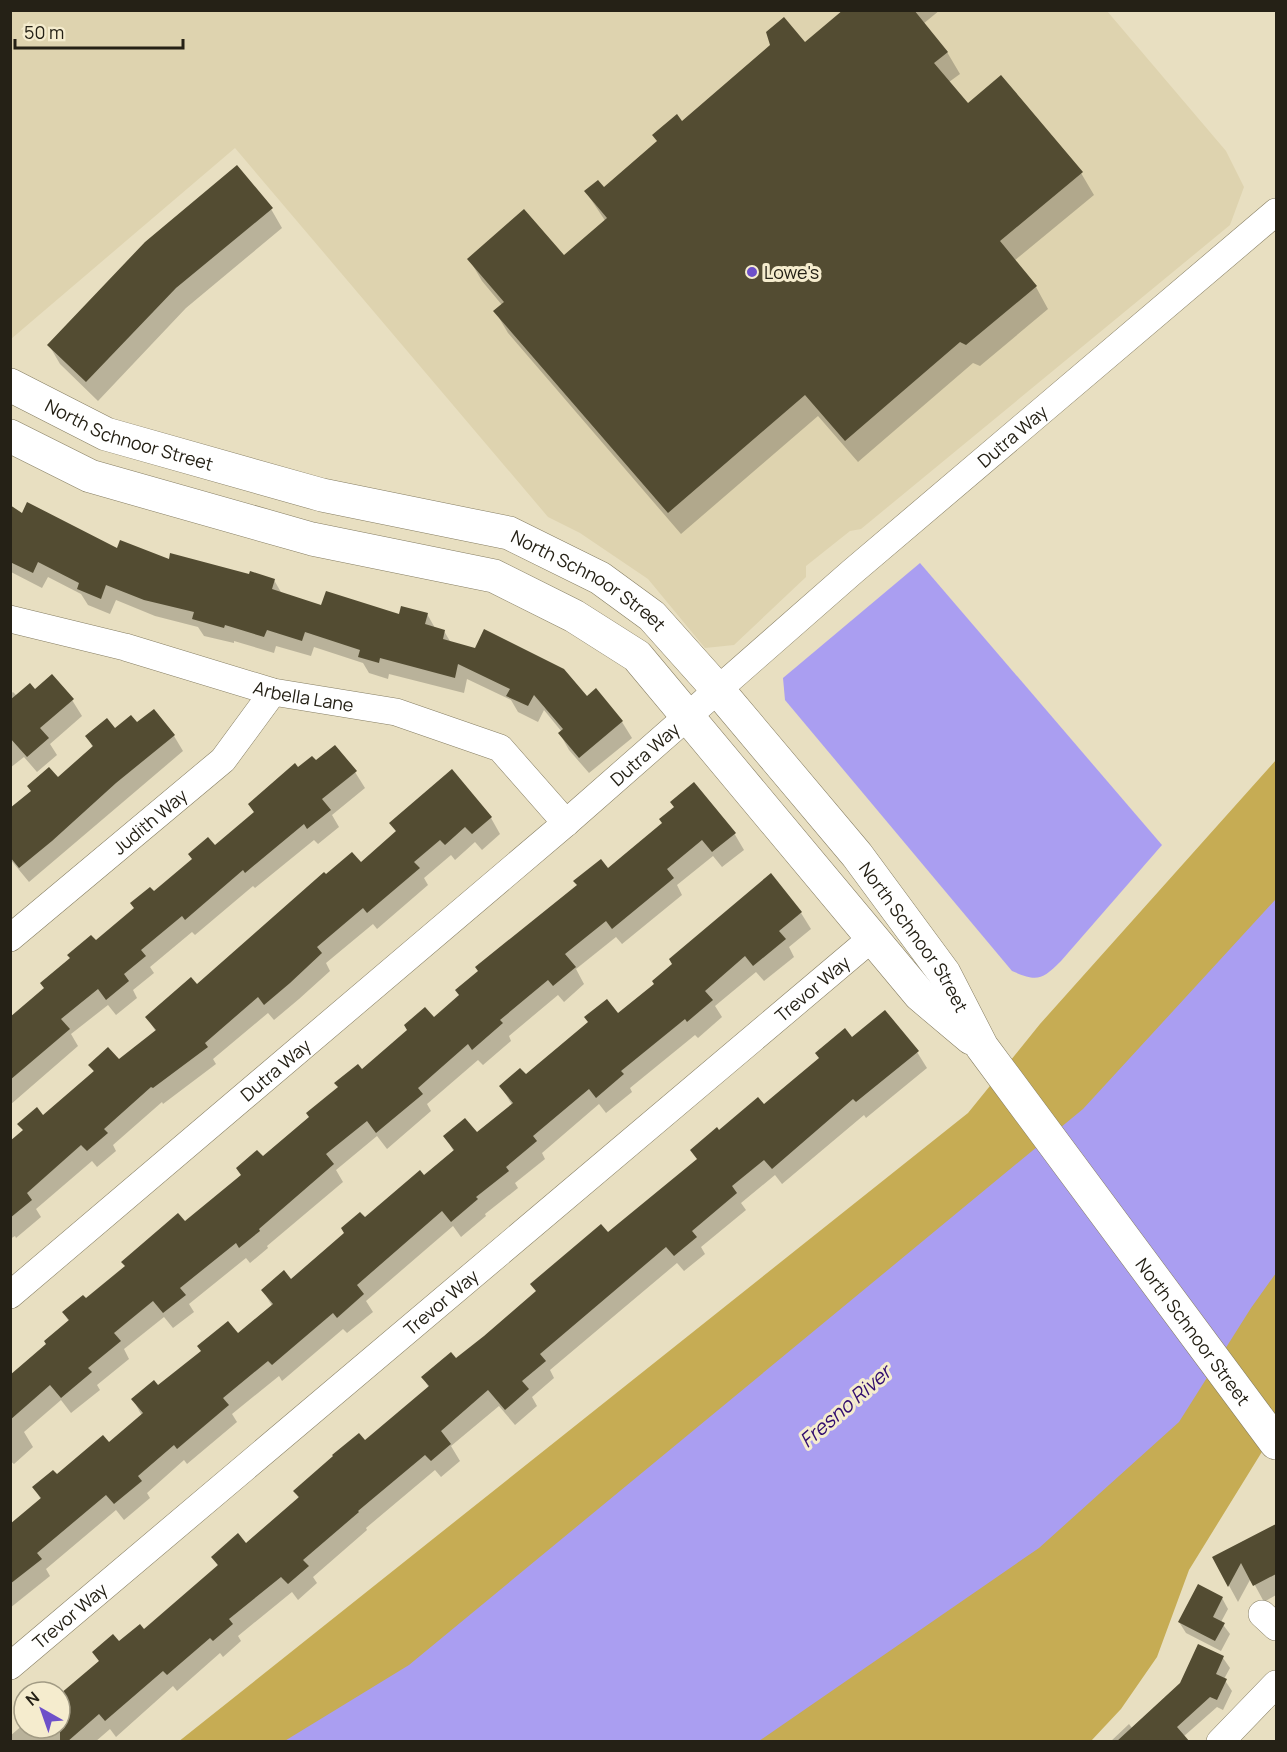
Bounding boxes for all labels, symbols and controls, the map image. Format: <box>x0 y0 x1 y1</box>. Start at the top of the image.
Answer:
scale bar <box>15 12 183 50</box>
text: 50 m <box>24 20 64 44</box>
place label: Lowe's <box>764 260 819 284</box>
marker: Lowe's <box>745 265 759 279</box>
street label: North Schnoor Street <box>41 393 216 476</box>
street label: Dutra Way <box>972 399 1053 473</box>
street label: North Schnoor Street <box>507 524 672 636</box>
street label: Arbella Lane <box>251 675 356 717</box>
street label: Dutra Way <box>605 717 685 791</box>
street label: Judith Way <box>107 783 192 860</box>
street label: North Schnoor Street <box>854 857 974 1016</box>
street label: Trevor Way <box>770 950 855 1027</box>
street label: Dutra Way <box>235 1033 316 1106</box>
street label: North Schnoor Street <box>1131 1253 1256 1410</box>
street label: Trevor Way <box>398 1263 484 1341</box>
water label: Fresno River <box>794 1357 899 1453</box>
street label: Trevor Way <box>27 1577 112 1654</box>
north arrow <box>12 1680 72 1740</box>
text: N <box>21 1686 44 1711</box>

